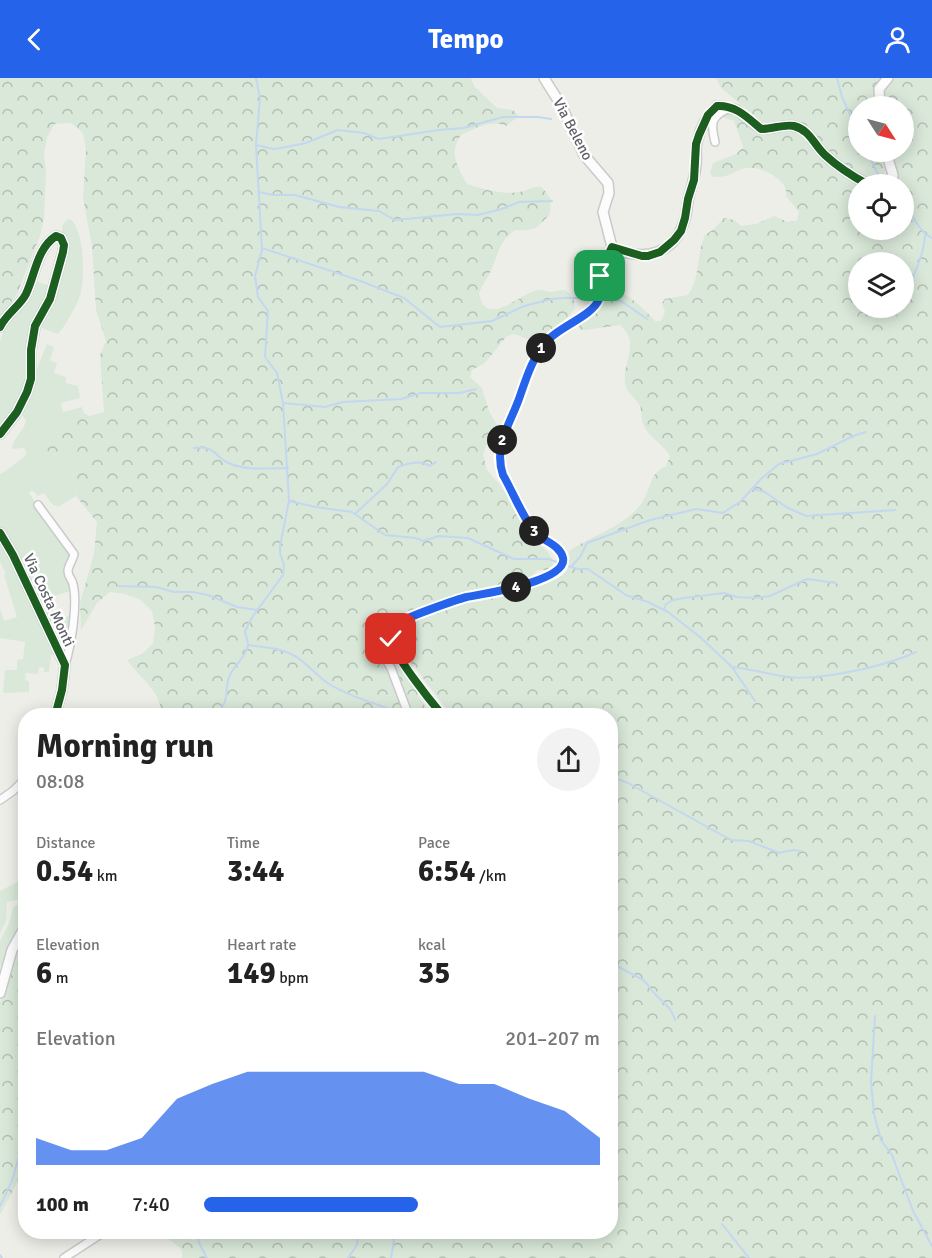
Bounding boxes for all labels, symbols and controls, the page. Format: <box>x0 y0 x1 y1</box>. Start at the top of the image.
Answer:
icon: back <box>18 23 51 56</box>
text: Tempo <box>428 23 504 56</box>
icon: person <box>881 23 914 56</box>
street label: Via Beleno <box>549 95 597 163</box>
north arrow <box>848 96 914 162</box>
map controls <box>848 96 914 318</box>
button: locate <box>848 174 914 240</box>
pin <box>574 250 625 301</box>
button: layers <box>848 252 914 318</box>
icon: arrive <box>583 259 616 292</box>
pin: 1 <box>526 333 556 363</box>
text: 1 <box>537 338 545 358</box>
pin: 2 <box>487 425 517 455</box>
text: 2 <box>498 430 506 450</box>
pin: 3 <box>519 516 549 546</box>
text: 3 <box>530 521 538 541</box>
street label: Via Costa Monti <box>20 551 78 649</box>
pin: 4 <box>501 572 531 602</box>
text: 4 <box>512 577 520 597</box>
pin <box>365 613 416 664</box>
icon: check <box>374 622 407 655</box>
text: Morning run <box>36 726 214 767</box>
button: share <box>537 728 600 791</box>
text: 08:08 <box>36 769 85 794</box>
text: Distance <box>36 833 96 853</box>
text: Time <box>227 833 260 853</box>
text: Pace <box>418 833 450 853</box>
text: 0.54 <box>36 853 93 890</box>
text: 3:44 <box>227 853 284 890</box>
text: 6:54 <box>418 853 475 890</box>
text: km <box>93 866 118 886</box>
text: /km <box>475 866 507 886</box>
text: Elevation <box>36 935 100 955</box>
text: Heart rate <box>227 935 296 955</box>
text: kcal <box>418 935 446 955</box>
text: 6 <box>36 955 52 992</box>
text: 149 <box>227 955 276 992</box>
text: 35 <box>418 955 450 992</box>
text: m <box>52 968 68 988</box>
text: bpm <box>276 968 309 988</box>
text: Elevation <box>36 1026 116 1051</box>
text: 201–207 m <box>505 1026 600 1051</box>
text: 100 m <box>36 1192 89 1217</box>
text: 7:40 <box>132 1192 170 1217</box>

